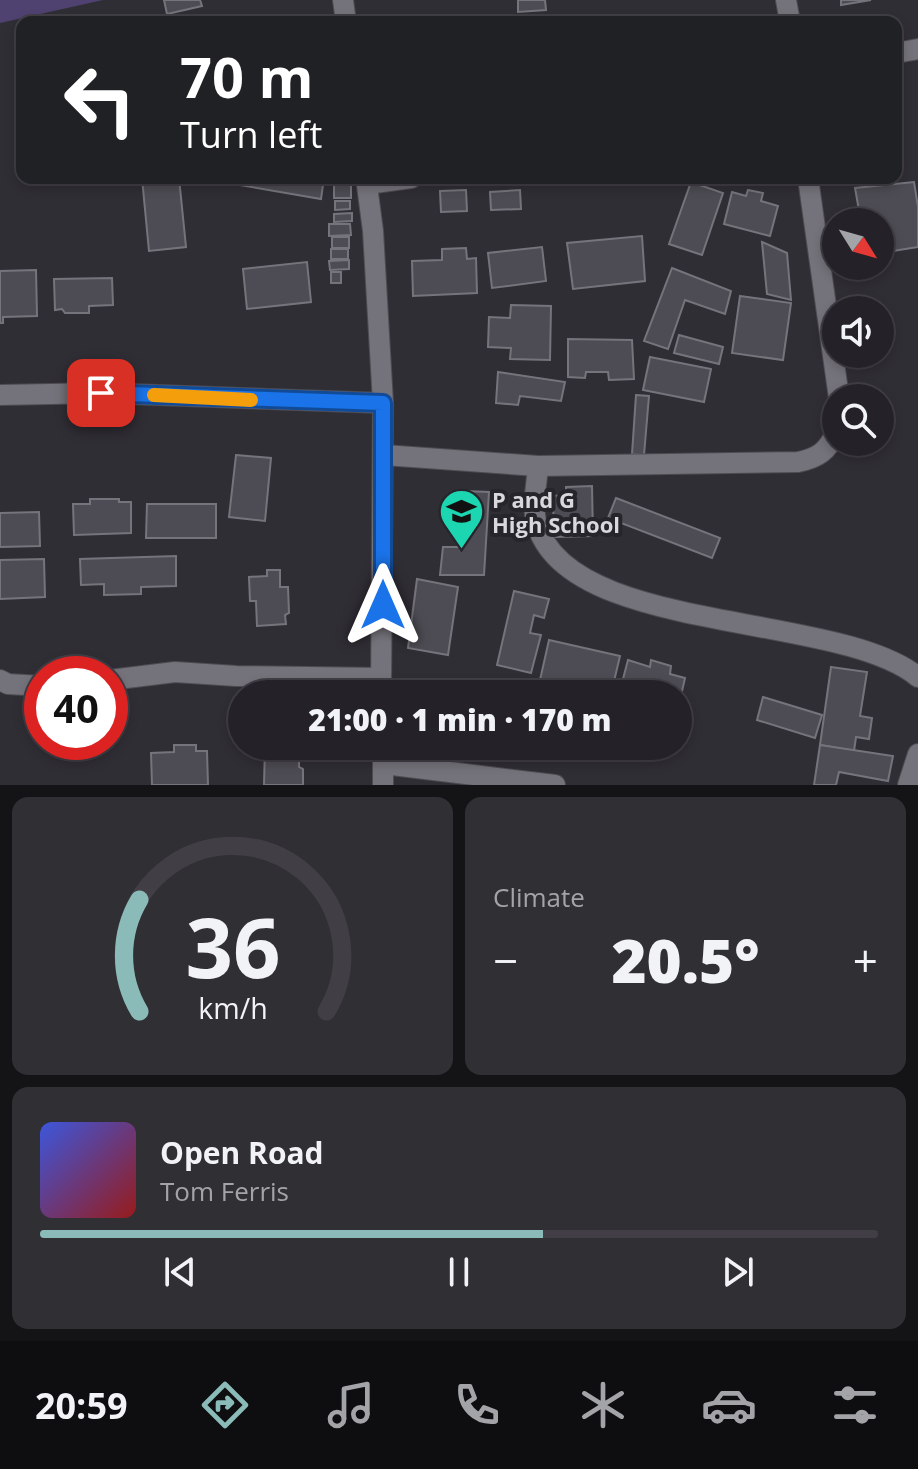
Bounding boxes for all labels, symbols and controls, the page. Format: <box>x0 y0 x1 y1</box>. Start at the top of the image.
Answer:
text: 70 m <box>180 38 314 114</box>
icon: left <box>48 48 152 152</box>
text: Turn left <box>180 110 322 159</box>
north arrow <box>822 208 894 280</box>
map controls <box>822 208 894 456</box>
button: sound <box>822 296 894 368</box>
pin <box>67 359 135 427</box>
icon: arrive <box>79 371 123 415</box>
button: search <box>822 384 894 456</box>
place label: P and G High School <box>492 484 620 539</box>
school or university icon: P and G High School <box>437 488 485 551</box>
position arrow <box>341 563 425 647</box>
speed limit sign: 40 <box>24 656 128 760</box>
text: 21:00 · 1 min · 170 m <box>308 699 612 740</box>
text: Climate <box>493 879 585 915</box>
text: 36 <box>185 889 280 1002</box>
text: 20.5° <box>611 919 760 1001</box>
text: − <box>493 930 518 990</box>
text: + <box>853 930 878 990</box>
text: km/h <box>198 988 267 1027</box>
text: Open Road <box>160 1132 324 1173</box>
text: Tom Ferris <box>160 1173 289 1209</box>
icon: previous <box>158 1250 202 1294</box>
icon: pause <box>437 1250 481 1294</box>
icon: next <box>716 1250 760 1294</box>
icon: directions <box>197 1377 253 1433</box>
icon: music <box>323 1377 379 1433</box>
icon: phone <box>449 1377 505 1433</box>
icon: climate <box>575 1377 631 1433</box>
icon: car <box>701 1377 757 1433</box>
icon: filters <box>827 1377 883 1433</box>
text: 20:59 <box>35 1381 128 1430</box>

